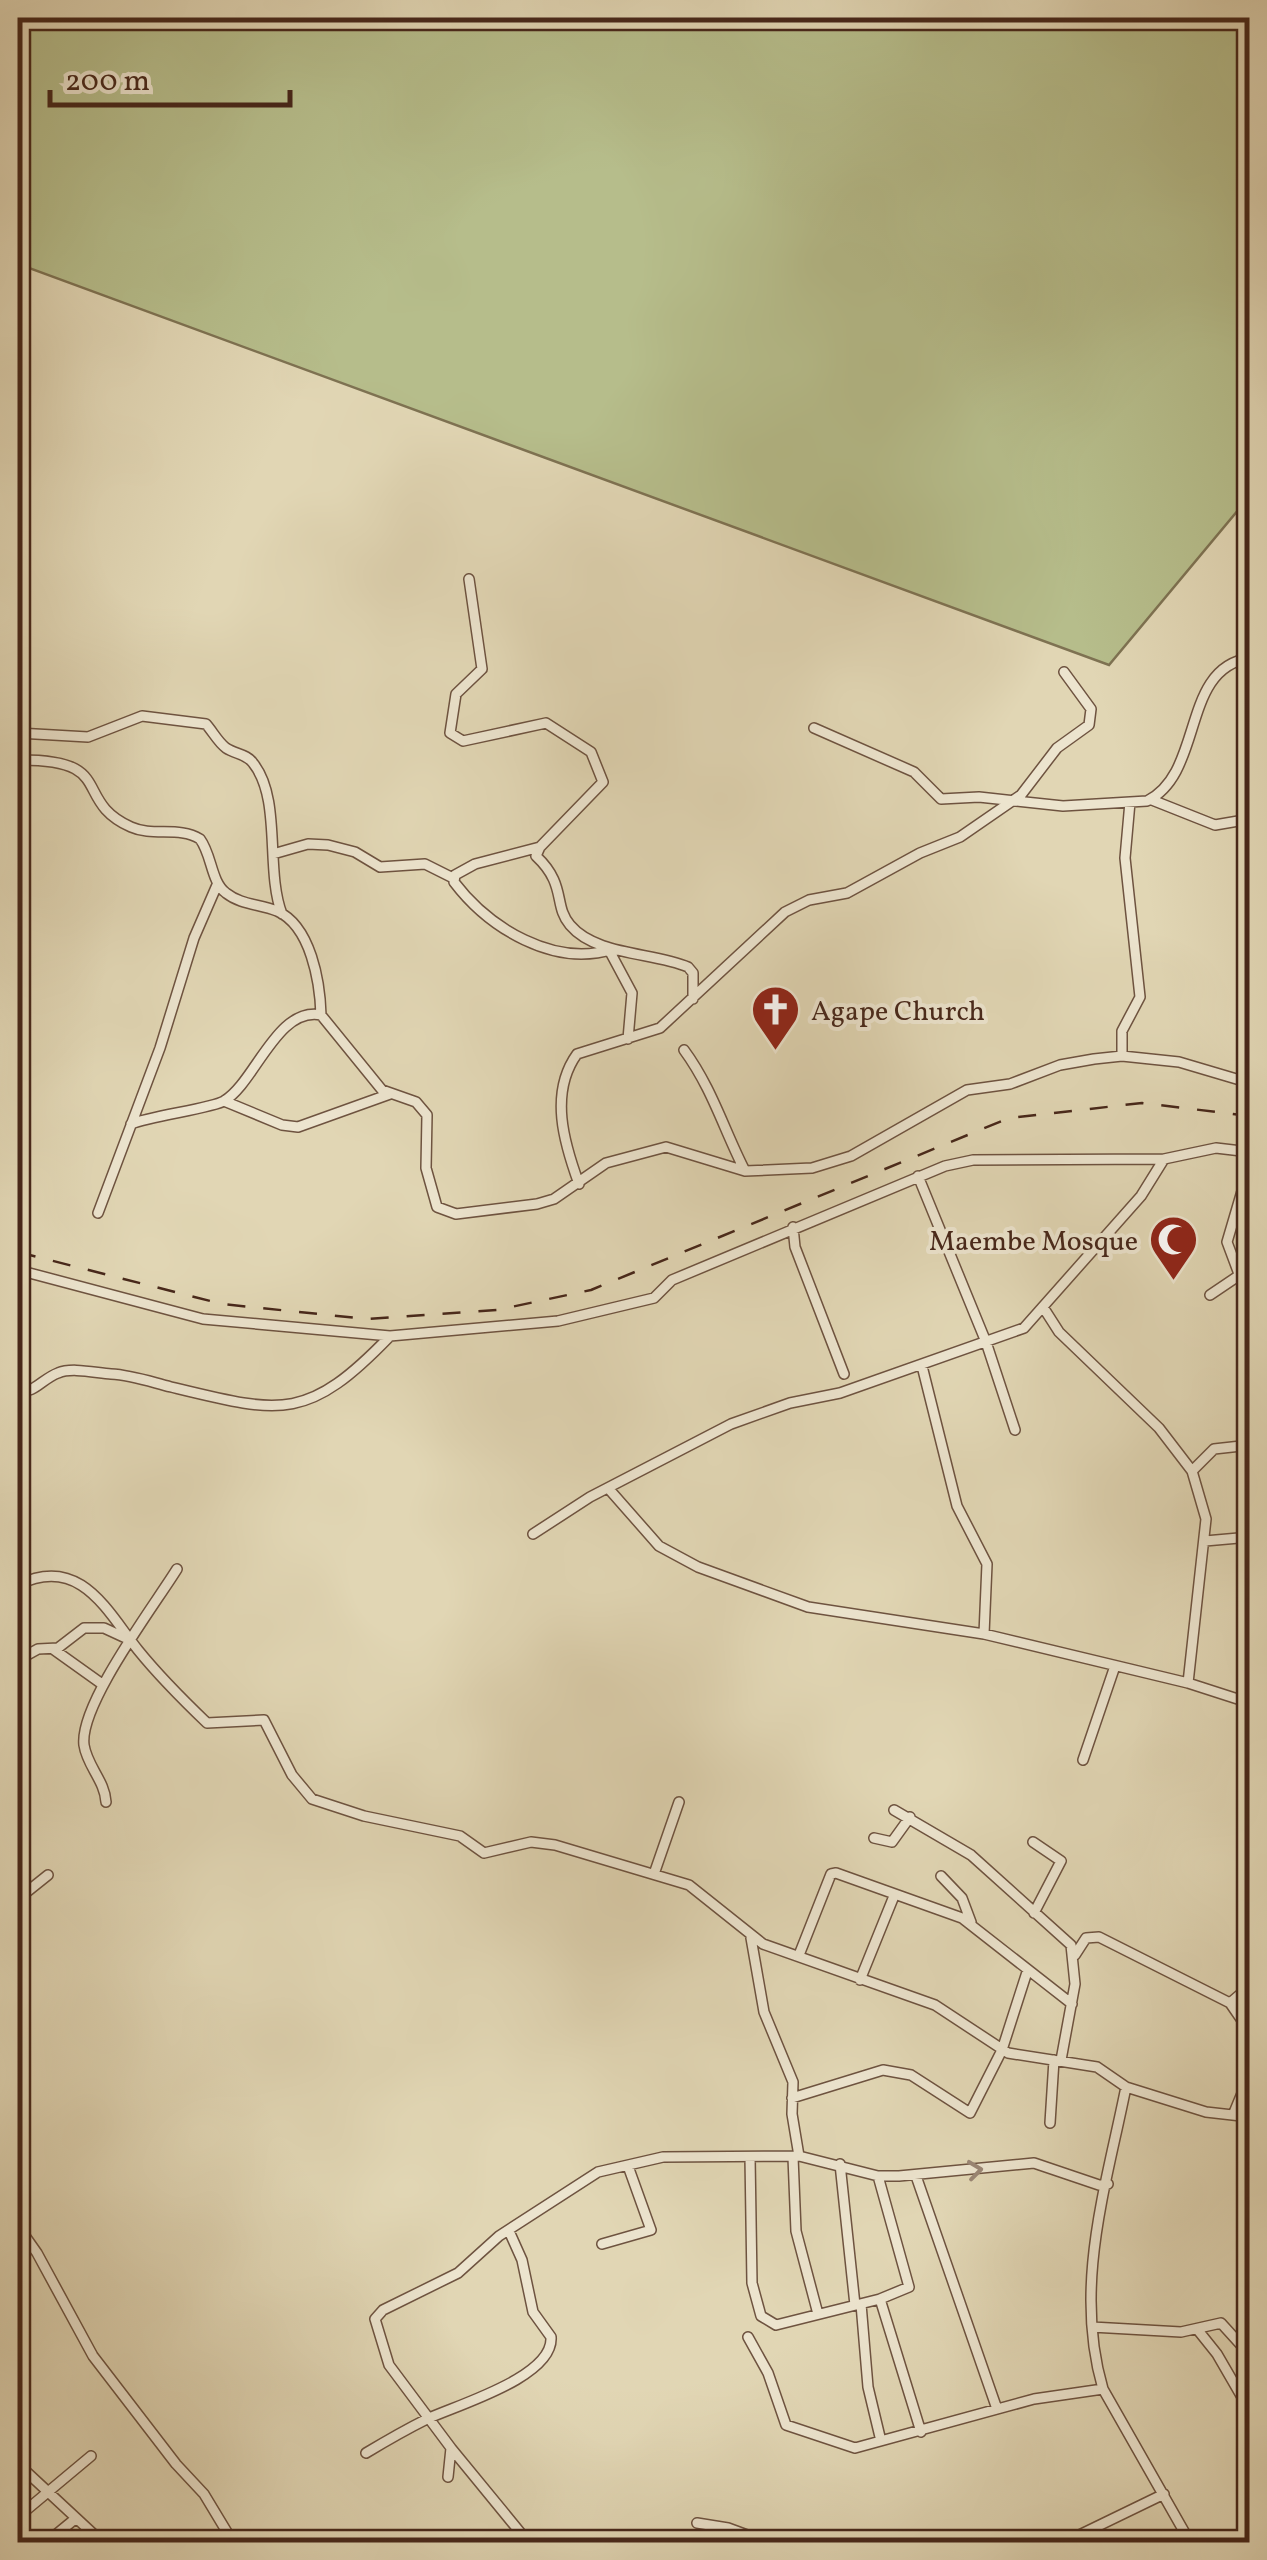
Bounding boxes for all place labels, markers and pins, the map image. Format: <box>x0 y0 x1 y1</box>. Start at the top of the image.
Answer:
church icon: Agape Church <box>750 984 802 1052</box>
place label: Agape Church <box>811 993 985 1032</box>
mosque icon: Maembe Mosque <box>1147 1214 1199 1282</box>
place label: Maembe Mosque <box>929 1223 1138 1262</box>

